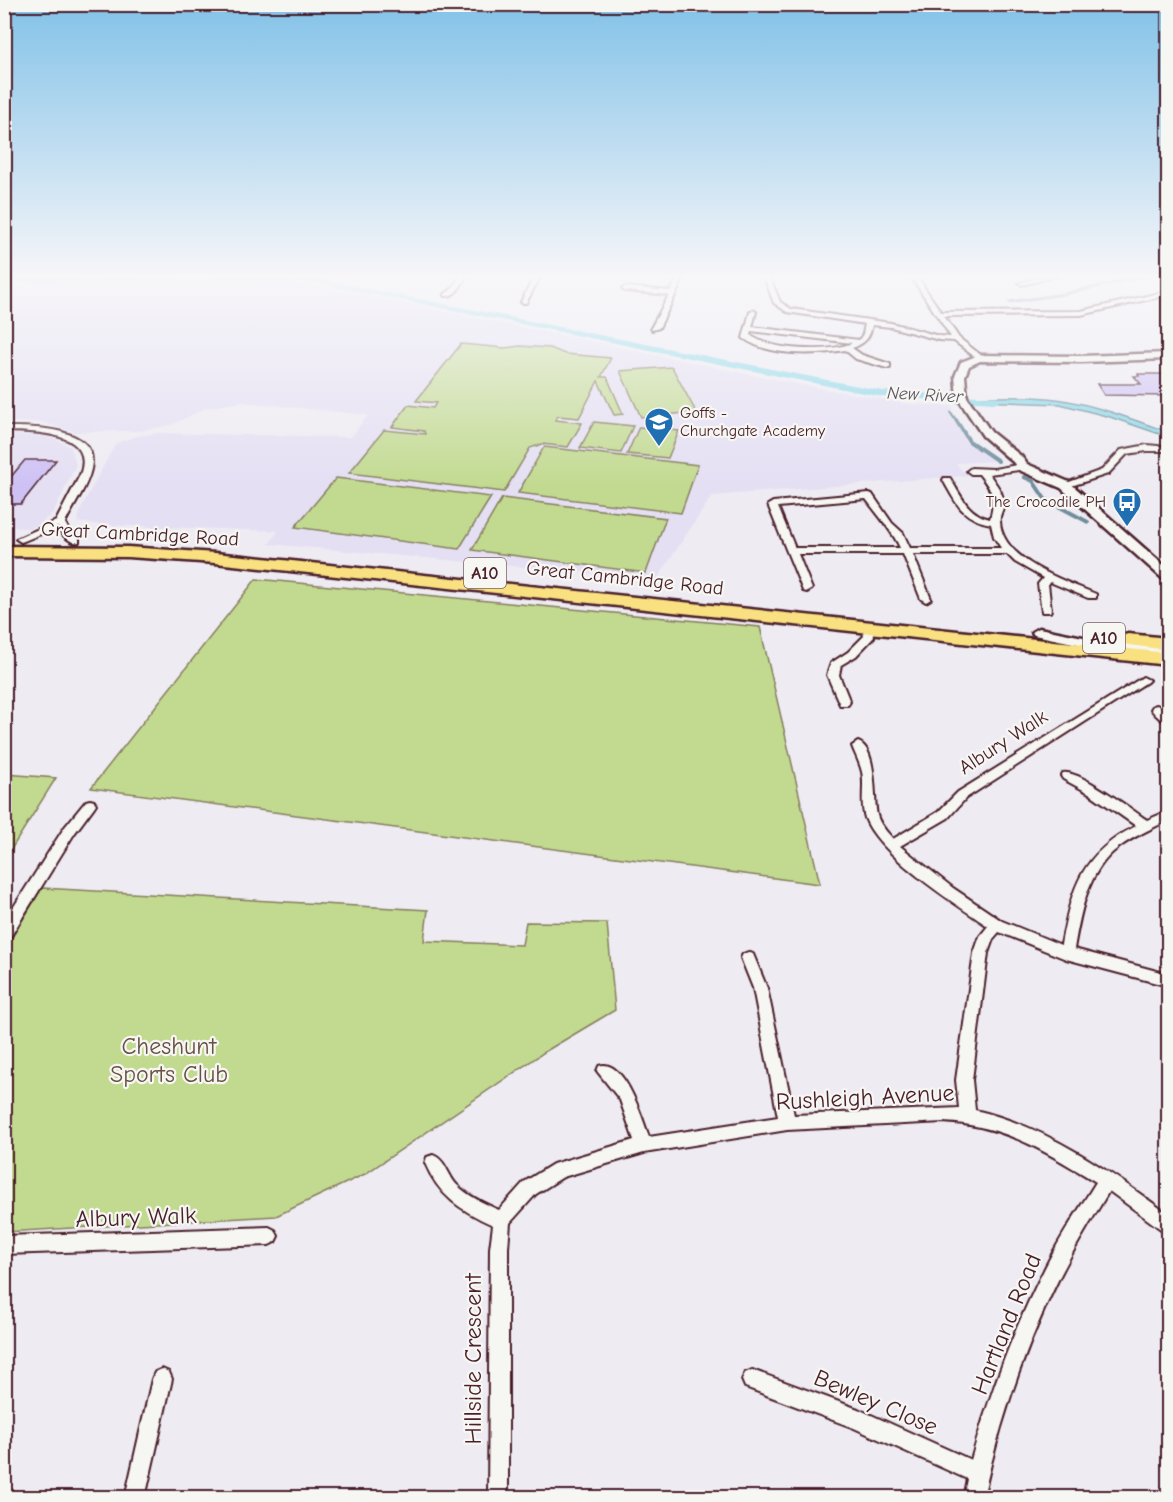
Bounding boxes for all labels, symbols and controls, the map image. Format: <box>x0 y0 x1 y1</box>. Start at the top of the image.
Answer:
water label: New River <box>886 383 964 408</box>
place label: Goffs - Churchgate Academy <box>680 404 826 440</box>
school or university icon: Goffs - Churchgate Academy <box>643 406 675 448</box>
bus stop icon: The Crocodile PH <box>1111 486 1143 528</box>
place label: The Crocodile PH <box>986 493 1106 511</box>
street label: Great Cambridge Road <box>41 517 239 551</box>
street label: Great Cambridge Road <box>525 556 725 600</box>
road number: A10 <box>464 558 506 588</box>
road number: A10 <box>1083 623 1125 653</box>
street label: Albury Walk <box>954 705 1052 779</box>
park label: Cheshunt Sports Club <box>110 1032 228 1088</box>
street label: Rushleigh Avenue <box>775 1078 955 1116</box>
street label: Albury Walk <box>75 1201 197 1233</box>
street label: Hartland Road <box>965 1249 1047 1399</box>
street label: Hillside Crescent <box>459 1272 487 1444</box>
street label: Bewley Close <box>810 1363 942 1441</box>

